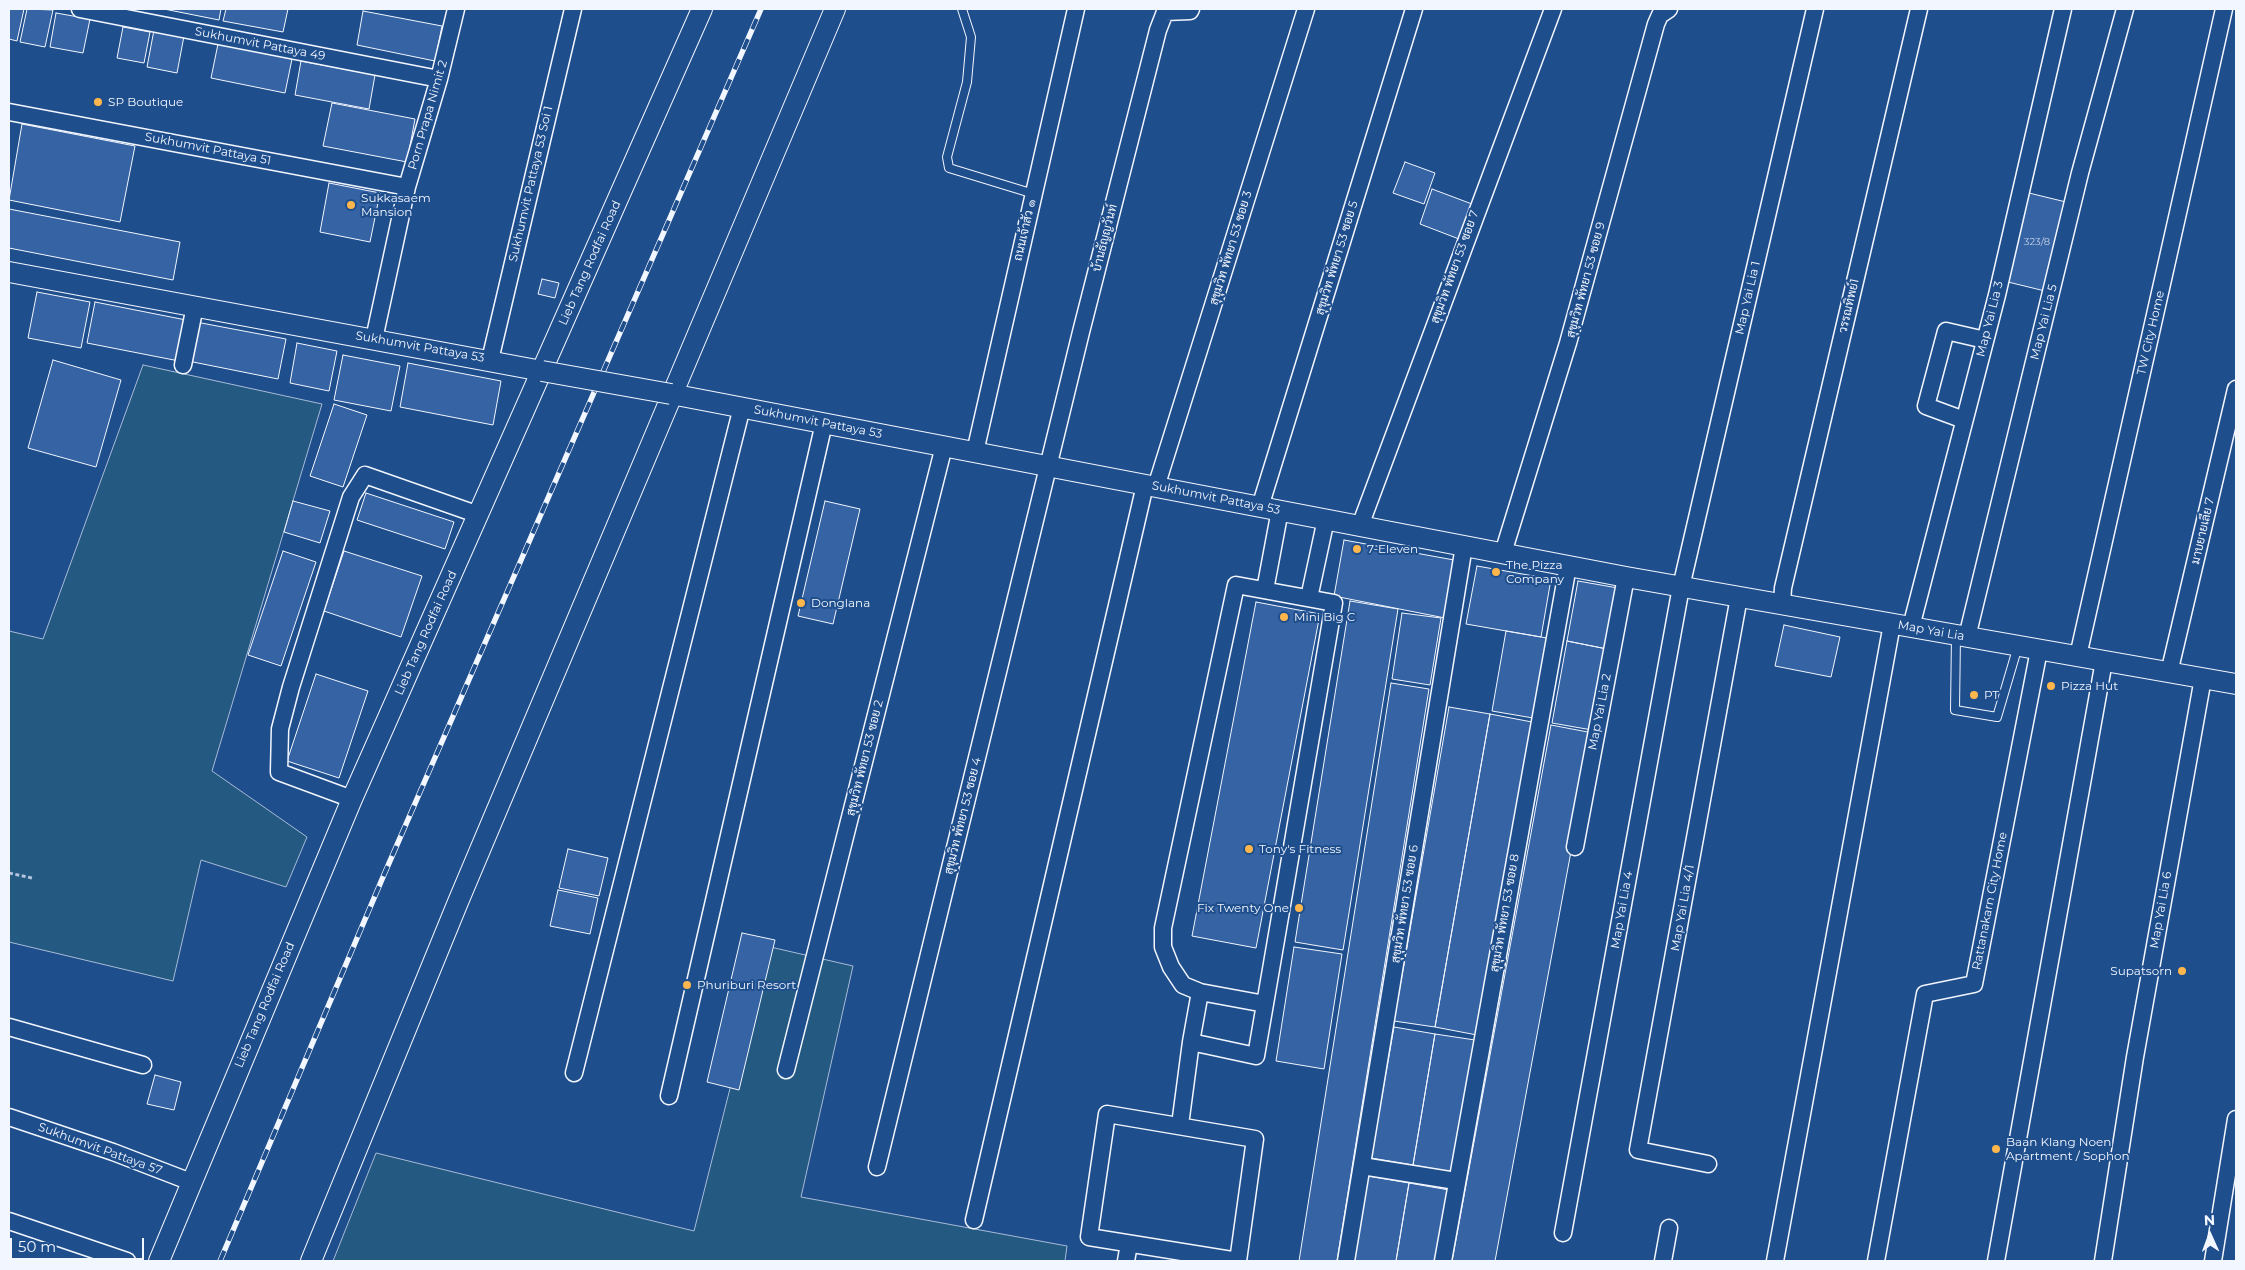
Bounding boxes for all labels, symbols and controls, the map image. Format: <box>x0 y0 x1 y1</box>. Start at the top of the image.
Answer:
street label: Sukhumvit Pattaya 49 <box>194 24 326 64</box>
street label: Porn Prapa Nimit 2 <box>405 58 451 172</box>
place label: SP Boutique <box>108 95 183 109</box>
marker: SP Boutique <box>92 96 104 108</box>
street label: Sukhumvit Pattaya 53 Soi 1 <box>506 105 556 263</box>
street label: Sukhumvit Pattaya 51 <box>144 130 272 168</box>
street label: สุขุมวิท พัทยา 53 ซอย 3 <box>1207 189 1255 307</box>
place label: Sukkasaem Mansion <box>361 191 431 219</box>
street label: Lieb Tang Rodfai Road <box>556 198 624 328</box>
street label: ถนนเจ้าสัว ๑ <box>1011 198 1039 262</box>
marker: Sukkasaem Mansion <box>345 199 357 211</box>
street label: สุขุมวิท พัทยา 53 ซอย 5 <box>1313 199 1361 317</box>
street label: บ้านธัญญวันท์ <box>1090 203 1120 273</box>
street label: สุขุมวิท พัทยา 53 ซอย 7 <box>1428 209 1482 325</box>
street label: สุขุมวิท พัทยา 53 ซอย 9 <box>1564 220 1608 340</box>
house number: 323/8 <box>2024 236 2050 248</box>
street label: Map Yai Lia 1 <box>1733 260 1763 336</box>
street label: วรรณทิพย์1 <box>1836 277 1862 335</box>
street label: Map Yai Lia 3 <box>1974 280 2006 358</box>
street label: Map Yai Lia 5 <box>2028 283 2060 361</box>
street label: TW City Home <box>2134 289 2168 377</box>
street label: Sukhumvit Pattaya 53 <box>354 329 486 365</box>
street label: Sukhumvit Pattaya 53 <box>752 402 884 442</box>
street label: Sukhumvit Pattaya 53 <box>1150 478 1282 518</box>
street label: มาบยายเลีย 7 <box>2188 496 2218 566</box>
place label: 7-Eleven <box>1367 542 1418 556</box>
marker: 7-Eleven <box>1351 543 1363 555</box>
place label: The Pizza Company <box>1506 558 1564 586</box>
marker: The Pizza Company <box>1490 566 1502 578</box>
street label: Lieb Tang Rodfai Road <box>392 568 460 698</box>
place label: Donglana <box>811 596 870 610</box>
marker: Donglana <box>795 597 807 609</box>
place label: Mini Big C <box>1294 610 1355 624</box>
marker: Mini Big C <box>1278 611 1290 623</box>
street label: Map Yai Lia <box>1897 618 1965 644</box>
street label: Map Yai Lia 2 <box>1586 673 1614 751</box>
place label: Pizza Hut <box>2061 679 2118 693</box>
marker: Pizza Hut <box>2045 680 2057 692</box>
place label: PT <box>1984 688 1999 702</box>
marker: PT <box>1968 689 1980 701</box>
street label: สุขุมวิท พัทยา 53 ซอย 2 <box>844 699 886 817</box>
street label: สุขุมวิท พัทยา 53 ซอย 4 <box>941 756 985 876</box>
street label: Rattanakarn City Home <box>1970 831 2010 971</box>
place label: Tony's Fitness <box>1259 842 1341 856</box>
marker: Tony's Fitness <box>1243 843 1255 855</box>
street label: สุขุมวิท พัทยา 53 ซอย 6 <box>1389 844 1421 964</box>
street label: สุขุมวิท พัทยา 53 ซอย 8 <box>1488 853 1522 973</box>
street label: Map Yai Lia 4/1 <box>1668 864 1698 952</box>
street label: Map Yai Lia 4 <box>1608 870 1636 950</box>
street label: Map Yai Lia 6 <box>2147 870 2175 950</box>
place label: Fix Twenty One <box>1197 901 1289 915</box>
marker: Fix Twenty One <box>1293 902 1305 914</box>
street label: Lieb Tang Rodfai Road <box>232 940 298 1070</box>
place label: Supatsorn <box>2110 964 2172 978</box>
marker: Supatsorn <box>2176 965 2188 977</box>
place label: Phuriburi Resort <box>697 978 796 992</box>
marker: Phuriburi Resort <box>681 979 693 991</box>
street label: Sukhumvit Pattaya 57 <box>36 1120 164 1178</box>
place label: Baan Klang Noen Apartment / Sophon <box>2006 1135 2130 1163</box>
marker: Baan Klang Noen Apartment / Sophon <box>1990 1143 2002 1155</box>
north arrow <box>2185 1210 2235 1260</box>
text: N <box>2204 1211 2215 1229</box>
scale bar <box>12 1228 146 1260</box>
text: 50 m <box>18 1237 56 1256</box>

